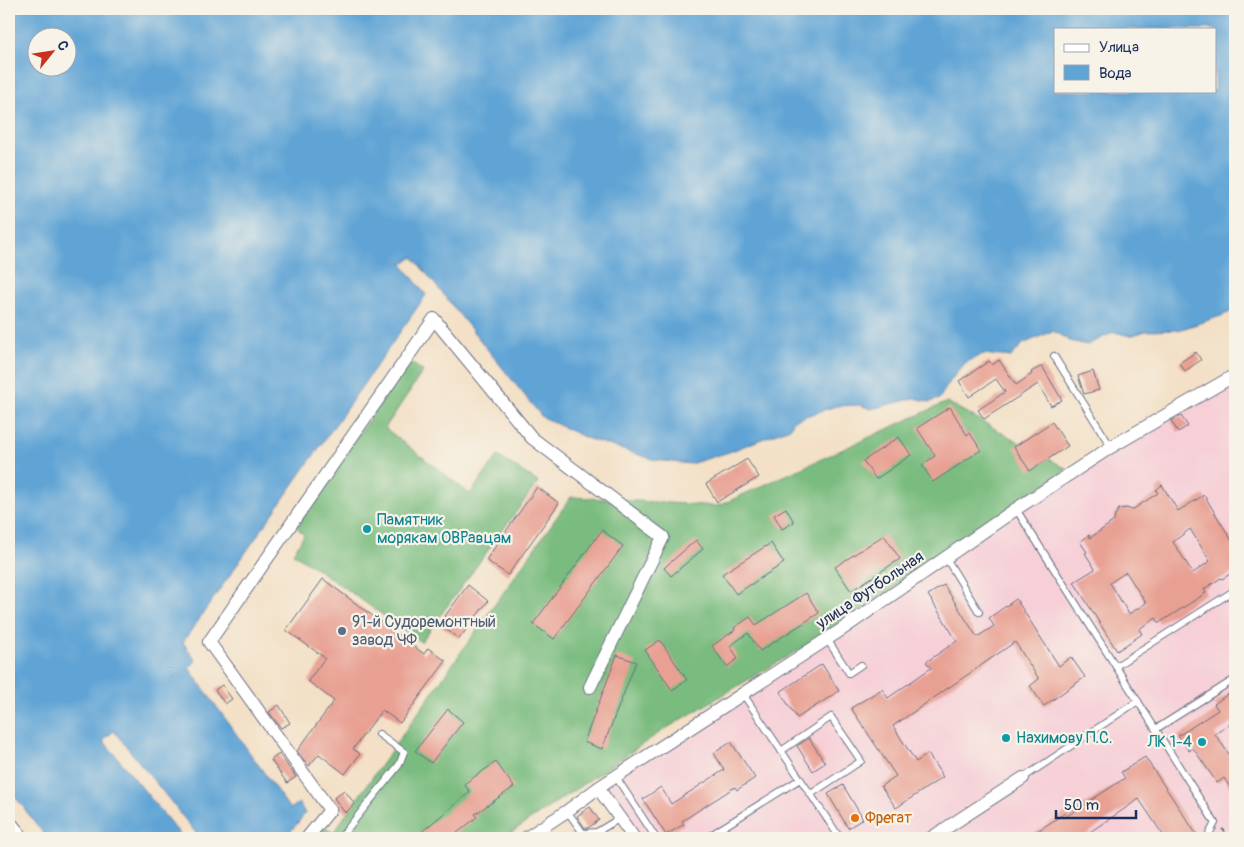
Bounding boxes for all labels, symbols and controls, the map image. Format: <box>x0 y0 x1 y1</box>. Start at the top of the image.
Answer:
north arrow <box>28 28 78 78</box>
legend <box>1054 28 1216 92</box>
text: С <box>53 38 73 54</box>
text: Улица <box>1099 38 1139 57</box>
text: Вода <box>1099 64 1132 83</box>
place label: Памятник морякам ОВРавцам <box>377 510 511 548</box>
marker: Памятник морякам ОВРавцам <box>361 523 373 535</box>
street label: улица Футбольная <box>812 547 928 634</box>
place label: 91-й Судоремонтный завод ЧФ <box>352 612 496 650</box>
marker: 91-й Судоремонтный завод ЧФ <box>336 625 348 637</box>
place label: Нахимову П.С. <box>1016 728 1112 748</box>
marker: Нахимову П.С. <box>1000 732 1012 744</box>
place label: ЛК 1-4 <box>1146 732 1192 752</box>
marker: ЛК 1-4 <box>1196 736 1208 748</box>
scale bar <box>1056 787 1136 819</box>
text: 50 m <box>1064 796 1099 815</box>
place label: Фрегат <box>865 808 912 828</box>
marker: Фрегат <box>849 812 861 824</box>

